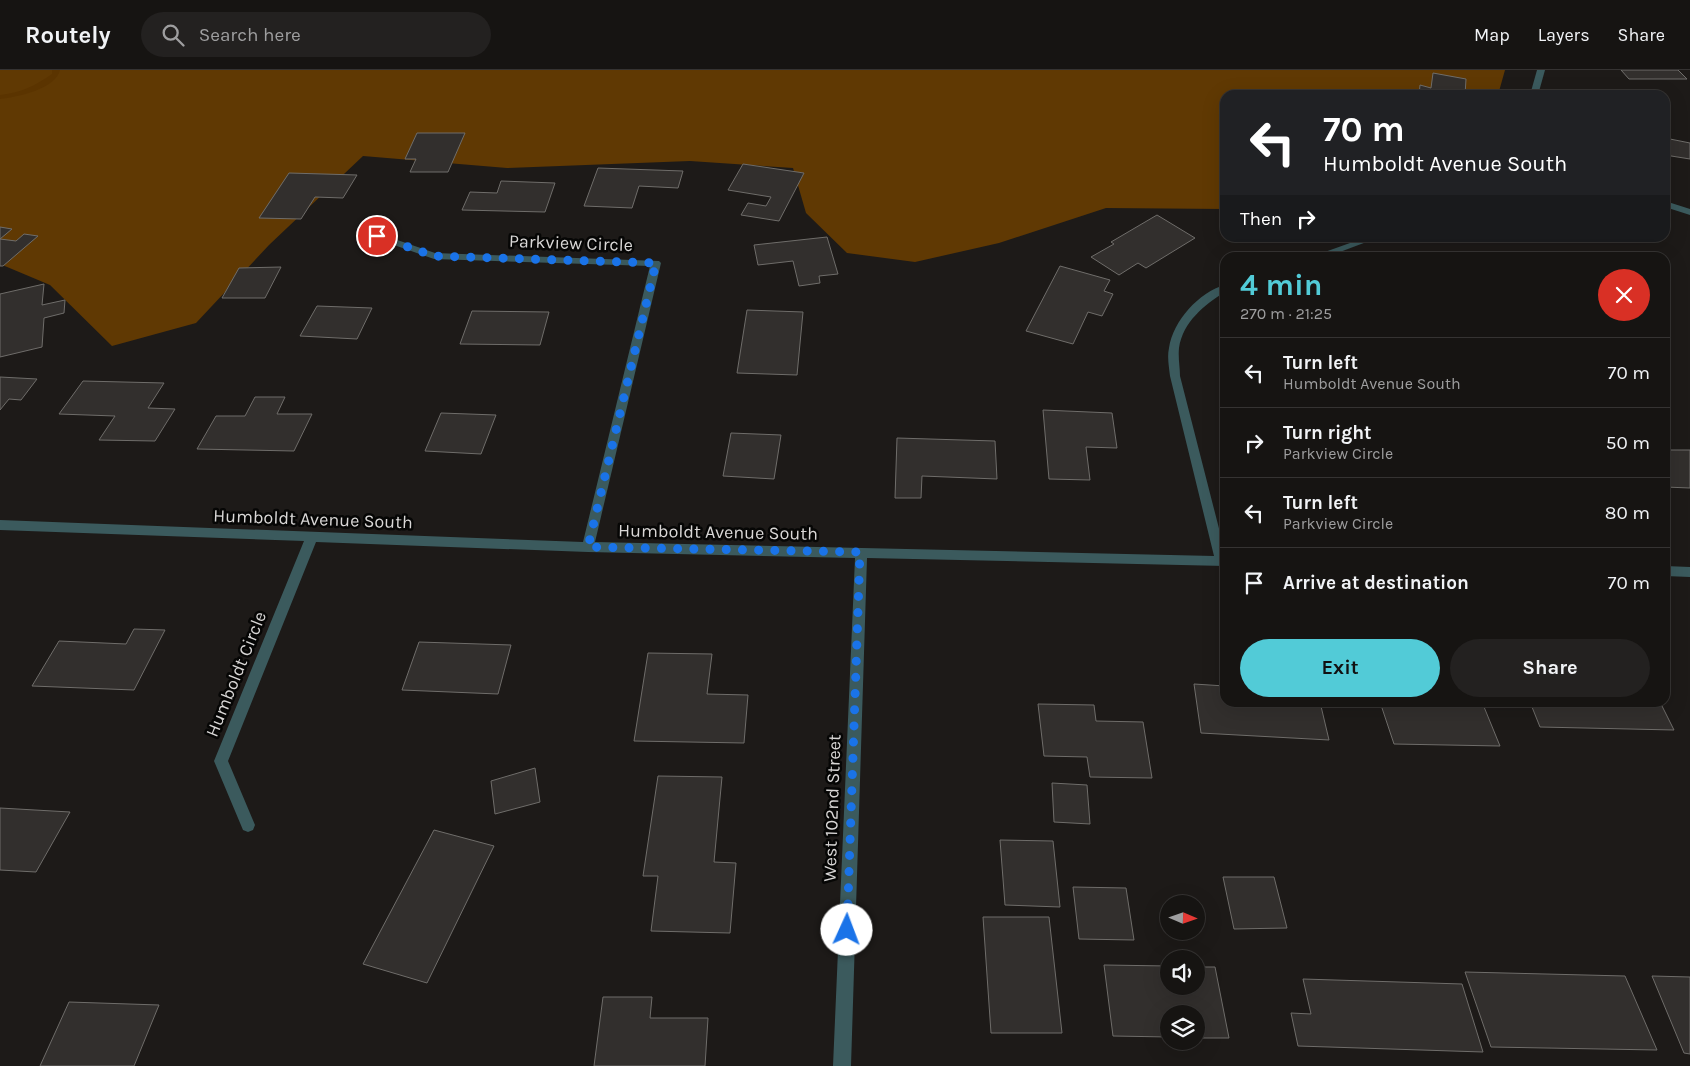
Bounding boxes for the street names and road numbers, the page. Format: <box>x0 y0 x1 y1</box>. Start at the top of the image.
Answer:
street label: Parkview Circle <box>509 230 633 256</box>
street label: Humboldt Avenue South <box>213 505 413 533</box>
street label: Humboldt Avenue South <box>618 519 818 545</box>
street label: Humboldt Circle <box>201 608 271 740</box>
street label: West 102nd Street <box>818 734 846 882</box>

